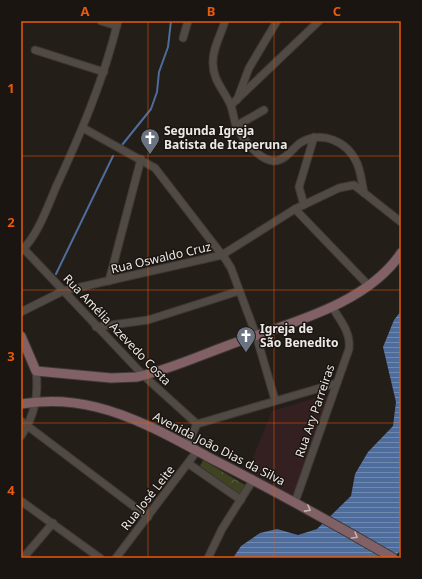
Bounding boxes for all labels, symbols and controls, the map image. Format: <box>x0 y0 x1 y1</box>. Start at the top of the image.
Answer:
text: A <box>81 2 90 20</box>
text: B <box>207 2 215 20</box>
text: C <box>333 2 341 20</box>
text: 1 <box>7 79 15 97</box>
place label: Segunda Igreja Batista de Itaperuna <box>164 122 287 153</box>
church icon: Segunda Igreja Batista de Itaperuna <box>139 127 161 155</box>
text: 2 <box>7 213 15 231</box>
street label: Rua Oswaldo Cruz <box>109 238 213 277</box>
street label: Rua Amélia Azevedo Costa <box>60 270 175 389</box>
place label: Igreja de São Benedito <box>260 320 338 351</box>
church icon: Igreja de São Benedito <box>235 325 257 353</box>
text: 3 <box>7 347 15 365</box>
street label: Rua Ary Parreiras <box>291 362 338 460</box>
street label: Avenida João Dias da Silva <box>150 408 288 489</box>
street label: Rua José Leite <box>117 461 179 534</box>
text: 4 <box>7 481 15 499</box>
one-way arrow <box>304 505 311 512</box>
one-way arrow <box>351 532 358 539</box>

